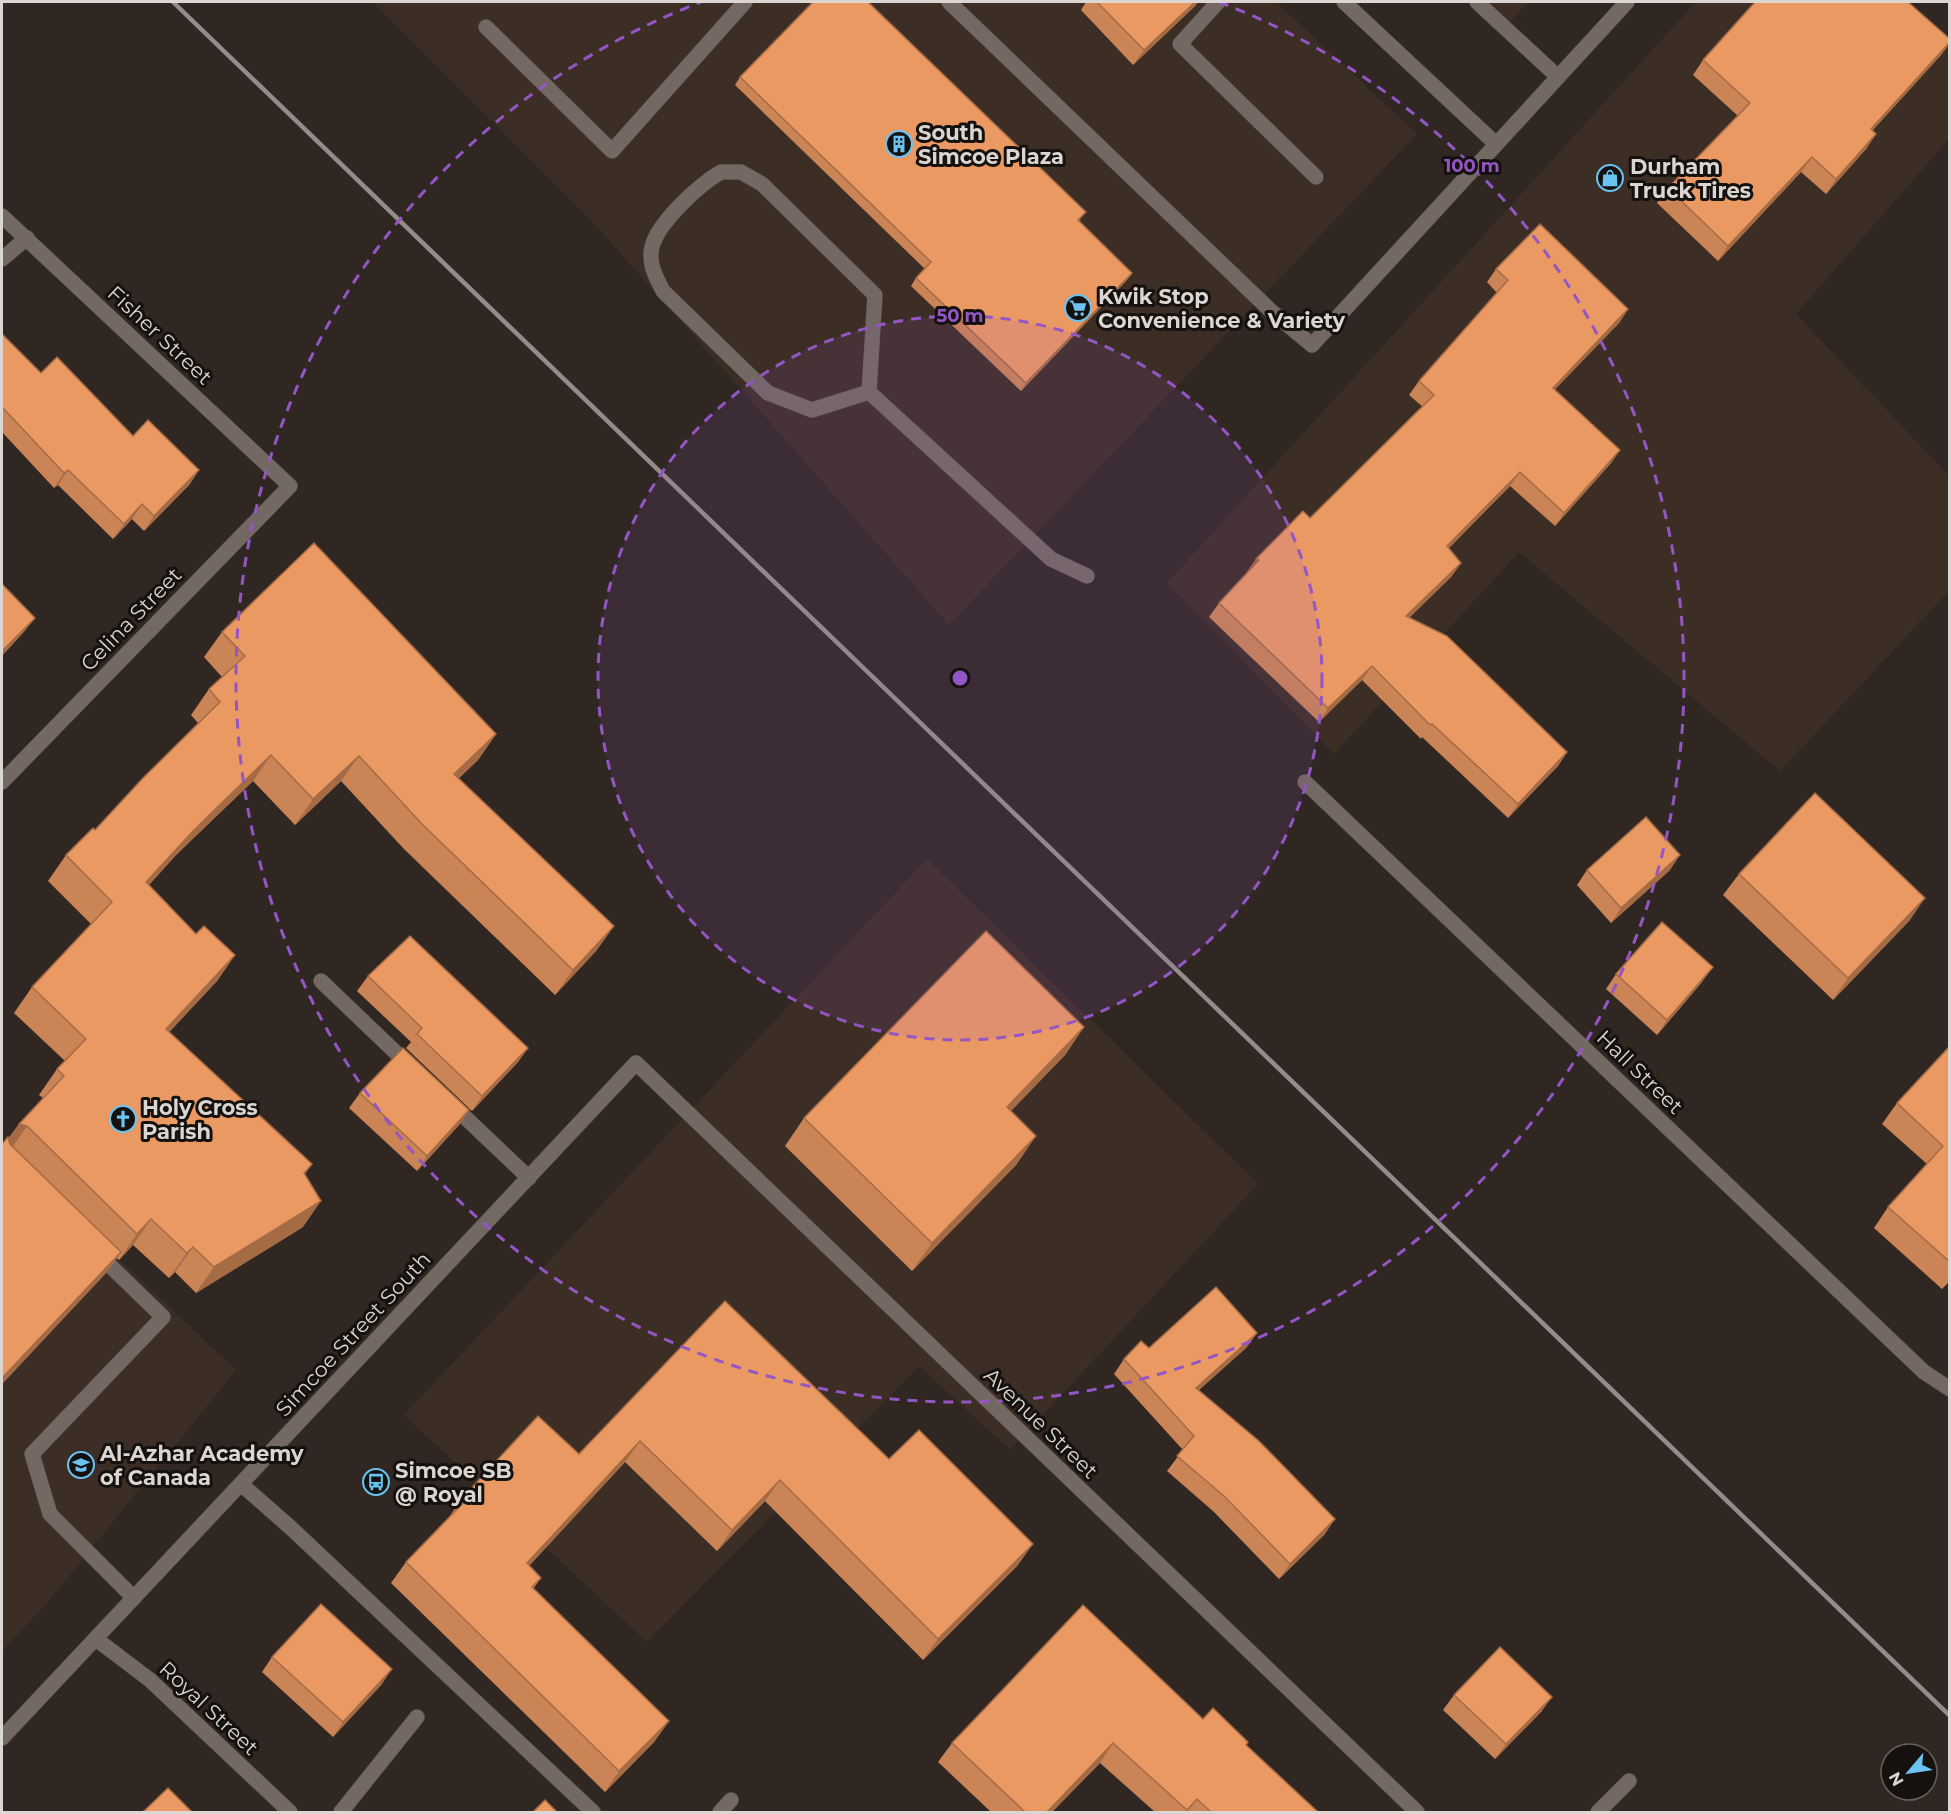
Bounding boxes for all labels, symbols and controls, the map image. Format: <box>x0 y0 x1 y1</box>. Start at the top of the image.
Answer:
place label: South Simcoe Plaza <box>918 120 1064 169</box>
building icon: South Simcoe Plaza <box>884 129 914 159</box>
place label: Durham Truck Tires <box>1630 154 1751 203</box>
text: 100 m <box>1444 155 1500 177</box>
shop icon: Durham Truck Tires <box>1595 163 1625 193</box>
street label: Fisher Street <box>103 280 217 390</box>
place label: Kwik Stop Convenience & Variety <box>1098 284 1345 333</box>
supermarket icon: Kwik Stop Convenience & Variety <box>1063 293 1093 323</box>
text: 50 m <box>937 305 983 327</box>
street label: Celina Street <box>75 562 187 676</box>
centre of rings <box>950 668 970 688</box>
street label: Hall Street <box>1592 1025 1688 1119</box>
place label: Holy Cross Parish <box>142 1095 258 1144</box>
church icon: Holy Cross Parish <box>108 1104 138 1134</box>
street label: Simcoe Street South <box>270 1247 436 1421</box>
street label: Avenue Street <box>979 1363 1103 1483</box>
place label: Al-Azhar Academy of Canada <box>99 1441 304 1490</box>
school or university icon: Al-Azhar Academy of Canada <box>66 1450 96 1480</box>
place label: Simcoe SB @ Royal <box>395 1458 512 1507</box>
bus stop icon: Simcoe SB @ Royal <box>361 1467 391 1497</box>
street label: Royal Street <box>154 1656 264 1760</box>
north arrow <box>1879 1742 1939 1802</box>
text: N <box>1885 1769 1908 1789</box>

